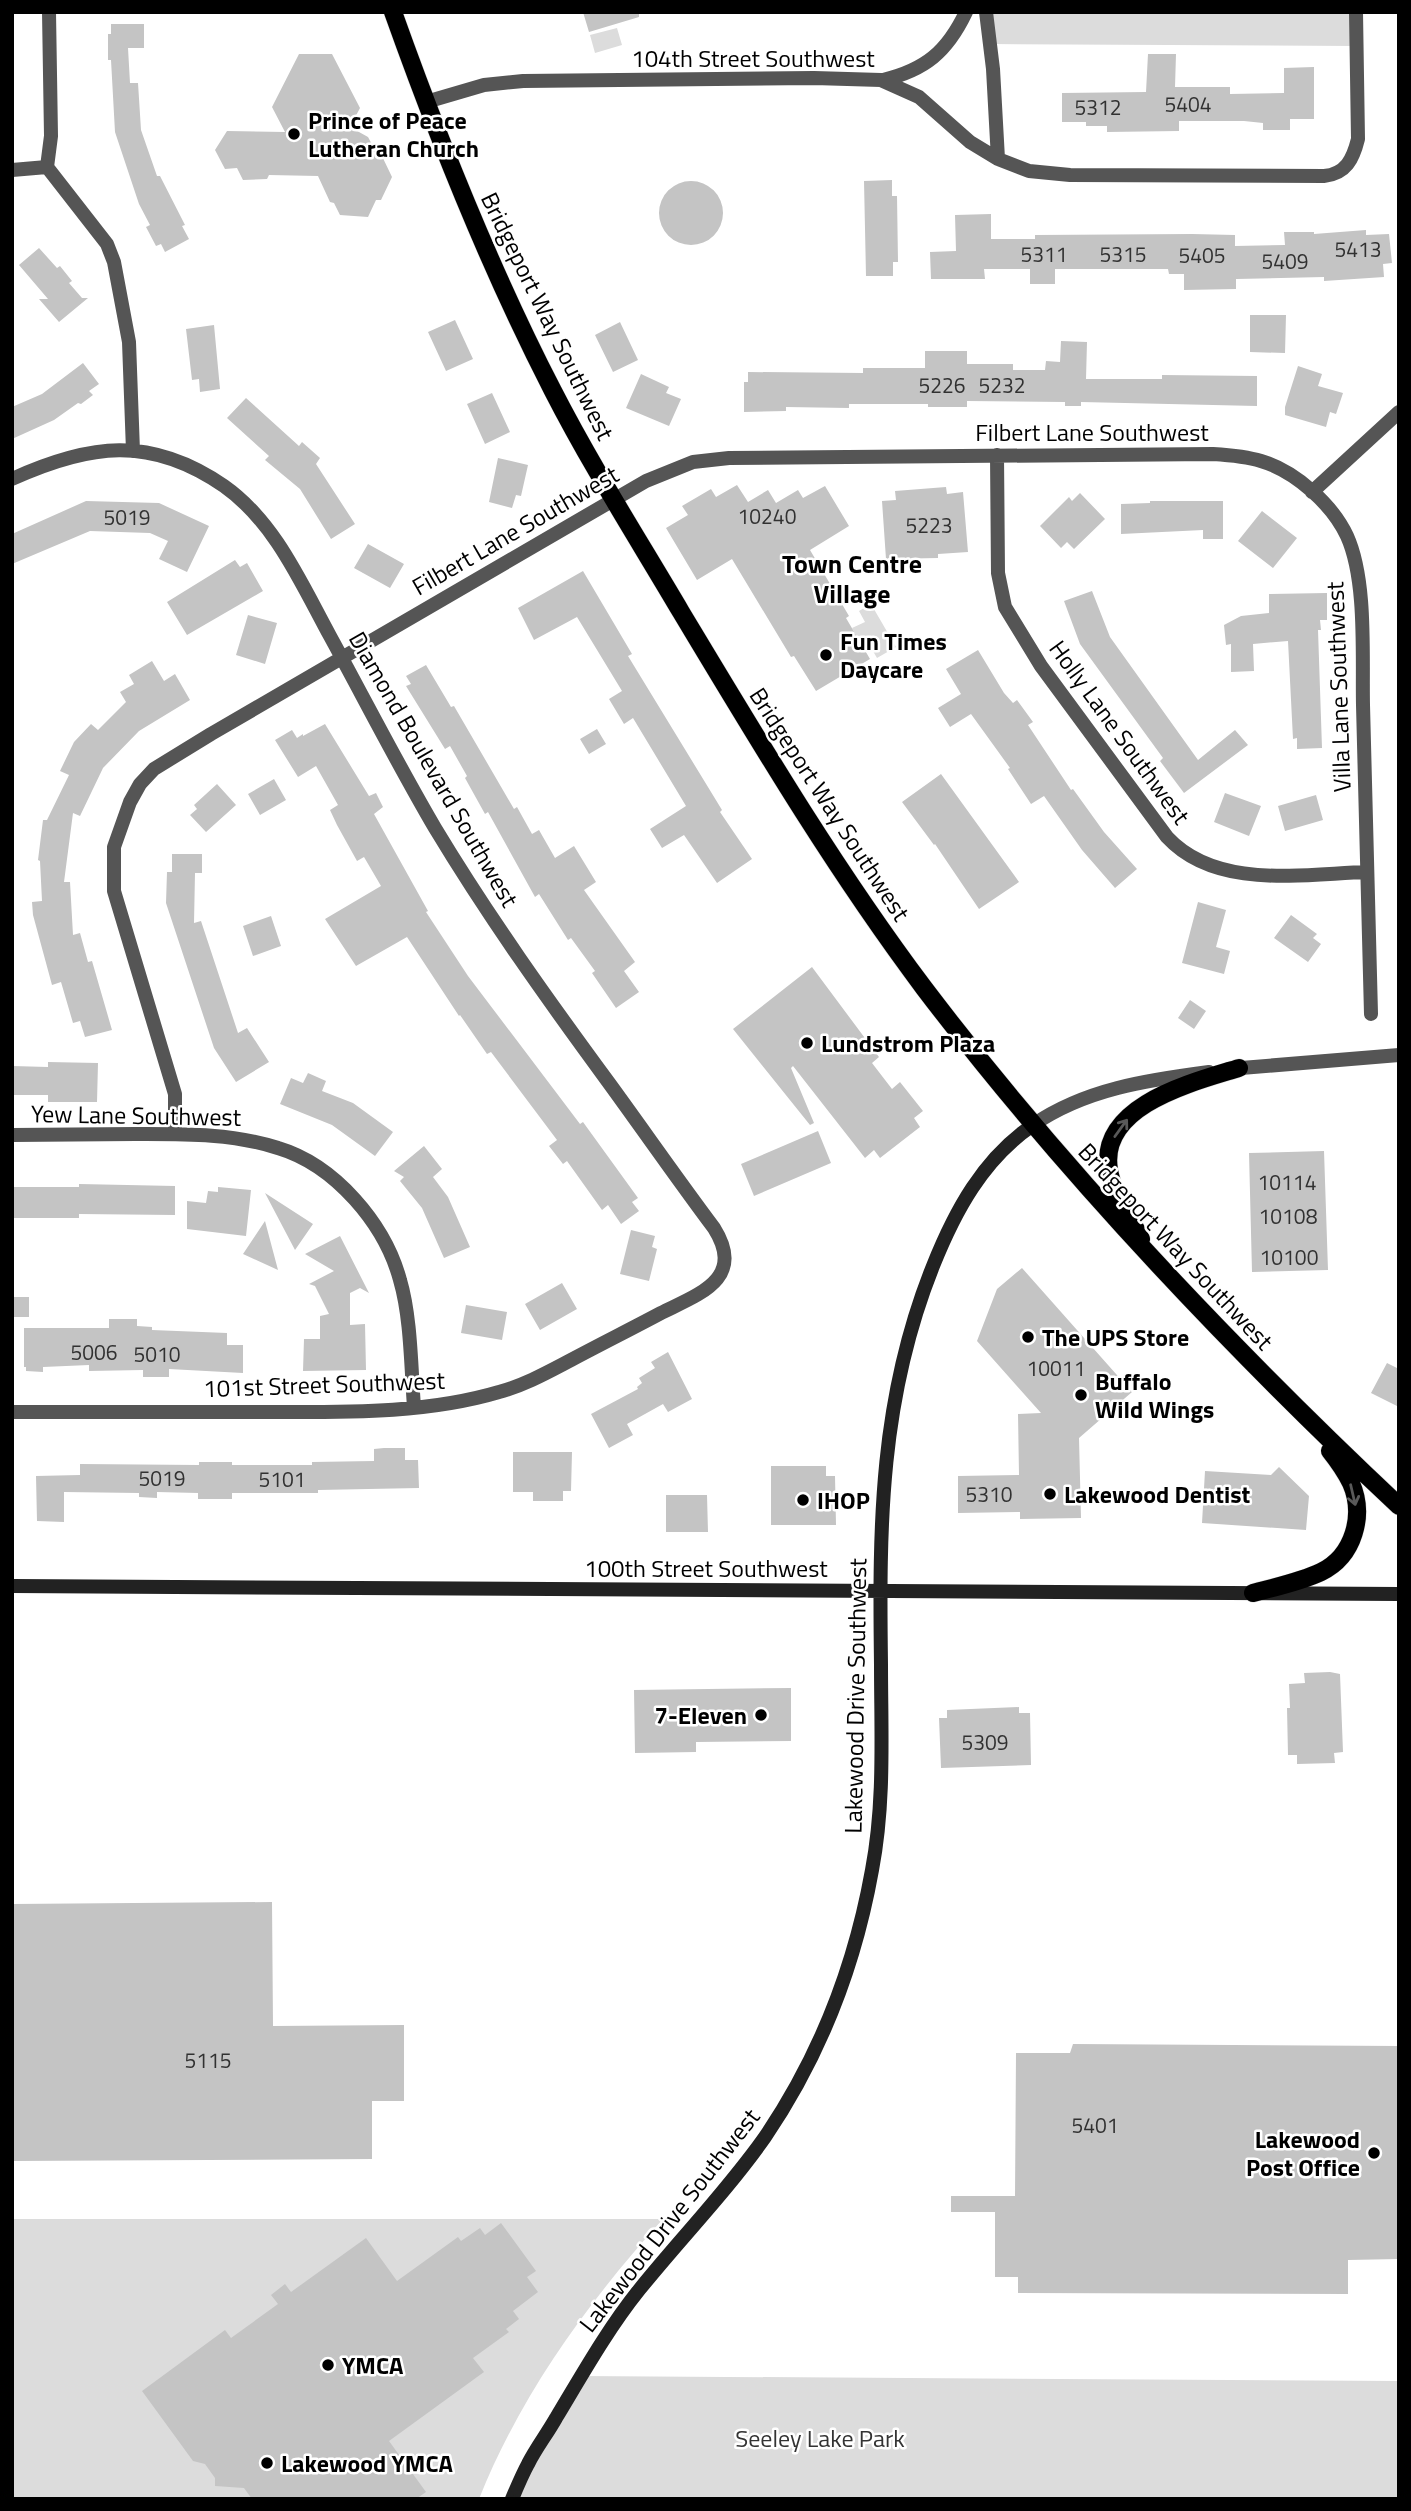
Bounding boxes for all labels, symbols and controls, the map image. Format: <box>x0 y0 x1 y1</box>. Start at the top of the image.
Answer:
street label: 104th Street Southwest <box>631 40 875 76</box>
house number: 5404 <box>1164 88 1212 120</box>
house number: 5312 <box>1074 91 1122 123</box>
place label: Prince of Peace Lutheran Church <box>308 102 479 166</box>
marker: Prince of Peace Lutheran Church <box>286 126 302 142</box>
street label: Bridgeport Way Southwest <box>472 186 624 447</box>
house number: 5413 <box>1334 233 1382 265</box>
house number: 5311 <box>1020 238 1068 270</box>
house number: 5315 <box>1099 238 1147 270</box>
house number: 5405 <box>1178 239 1226 271</box>
house number: 5409 <box>1261 245 1309 277</box>
house number: 5226 <box>918 369 966 401</box>
house number: 5232 <box>978 369 1026 401</box>
street label: Filbert Lane Southwest <box>975 414 1209 450</box>
street label: Filbert Lane Southwest <box>405 456 626 604</box>
house number: 10240 <box>738 500 796 532</box>
house number: 5019 <box>103 501 151 533</box>
house number: 5223 <box>905 509 953 541</box>
district label: Town Centre Village <box>782 544 922 613</box>
street label: Villa Lane Southwest <box>1316 580 1360 793</box>
place label: Fun Times Daycare <box>840 623 947 687</box>
street label: Diamond Boulevard Southwest <box>340 625 528 914</box>
street label: Holly Lane Southwest <box>1041 632 1200 832</box>
marker: Fun Times Daycare <box>818 647 834 663</box>
street label: Bridgeport Way Southwest <box>741 680 919 928</box>
place label: Lundstrom Plaza <box>821 1025 995 1061</box>
marker: Lundstrom Plaza <box>799 1035 815 1051</box>
street label: Yew Lane Southwest <box>31 1095 242 1135</box>
one-way arrow <box>1113 1120 1128 1138</box>
street label: Bridgeport Way Southwest <box>1070 1134 1282 1358</box>
house number: 10114 <box>1258 1166 1316 1198</box>
house number: 10108 <box>1259 1200 1318 1232</box>
house number: 10100 <box>1260 1241 1318 1273</box>
place label: The UPS Store <box>1042 1319 1189 1355</box>
marker: The UPS Store <box>1020 1329 1036 1345</box>
house number: 5006 <box>70 1336 118 1368</box>
house number: 5010 <box>133 1338 181 1370</box>
house number: 10011 <box>1027 1352 1085 1384</box>
street label: 101st Street Southwest <box>203 1362 446 1406</box>
place label: Buffalo Wild Wings <box>1095 1363 1214 1427</box>
marker: Buffalo Wild Wings <box>1073 1387 1089 1403</box>
house number: 5019 <box>138 1462 186 1494</box>
house number: 5101 <box>258 1463 306 1495</box>
place label: Lakewood Dentist <box>1064 1476 1251 1512</box>
house number: 5310 <box>965 1478 1013 1510</box>
place label: IHOP <box>817 1482 870 1518</box>
one-way arrow <box>1347 1483 1361 1506</box>
marker: Lakewood Dentist <box>1042 1486 1058 1502</box>
marker: IHOP <box>795 1492 811 1508</box>
street label: 100th Street Southwest <box>584 1550 828 1586</box>
street label: Lakewood Drive Southwest <box>835 1557 875 1834</box>
place label: 7-Eleven <box>655 1697 747 1733</box>
marker: 7-Eleven <box>753 1707 769 1723</box>
house number: 5309 <box>961 1726 1009 1758</box>
house number: 5115 <box>184 2044 232 2076</box>
street label: Lakewood Drive Southwest <box>570 2100 768 2340</box>
house number: 5401 <box>1071 2109 1119 2141</box>
place label: Lakewood Post Office <box>1246 2121 1360 2185</box>
marker: Lakewood Post Office <box>1366 2145 1382 2161</box>
place label: YMCA <box>342 2347 404 2383</box>
marker: YMCA <box>320 2357 336 2373</box>
park label: Seeley Lake Park <box>735 2420 905 2456</box>
place label: Lakewood YMCA <box>281 2445 453 2481</box>
marker: Lakewood YMCA <box>259 2455 275 2471</box>

